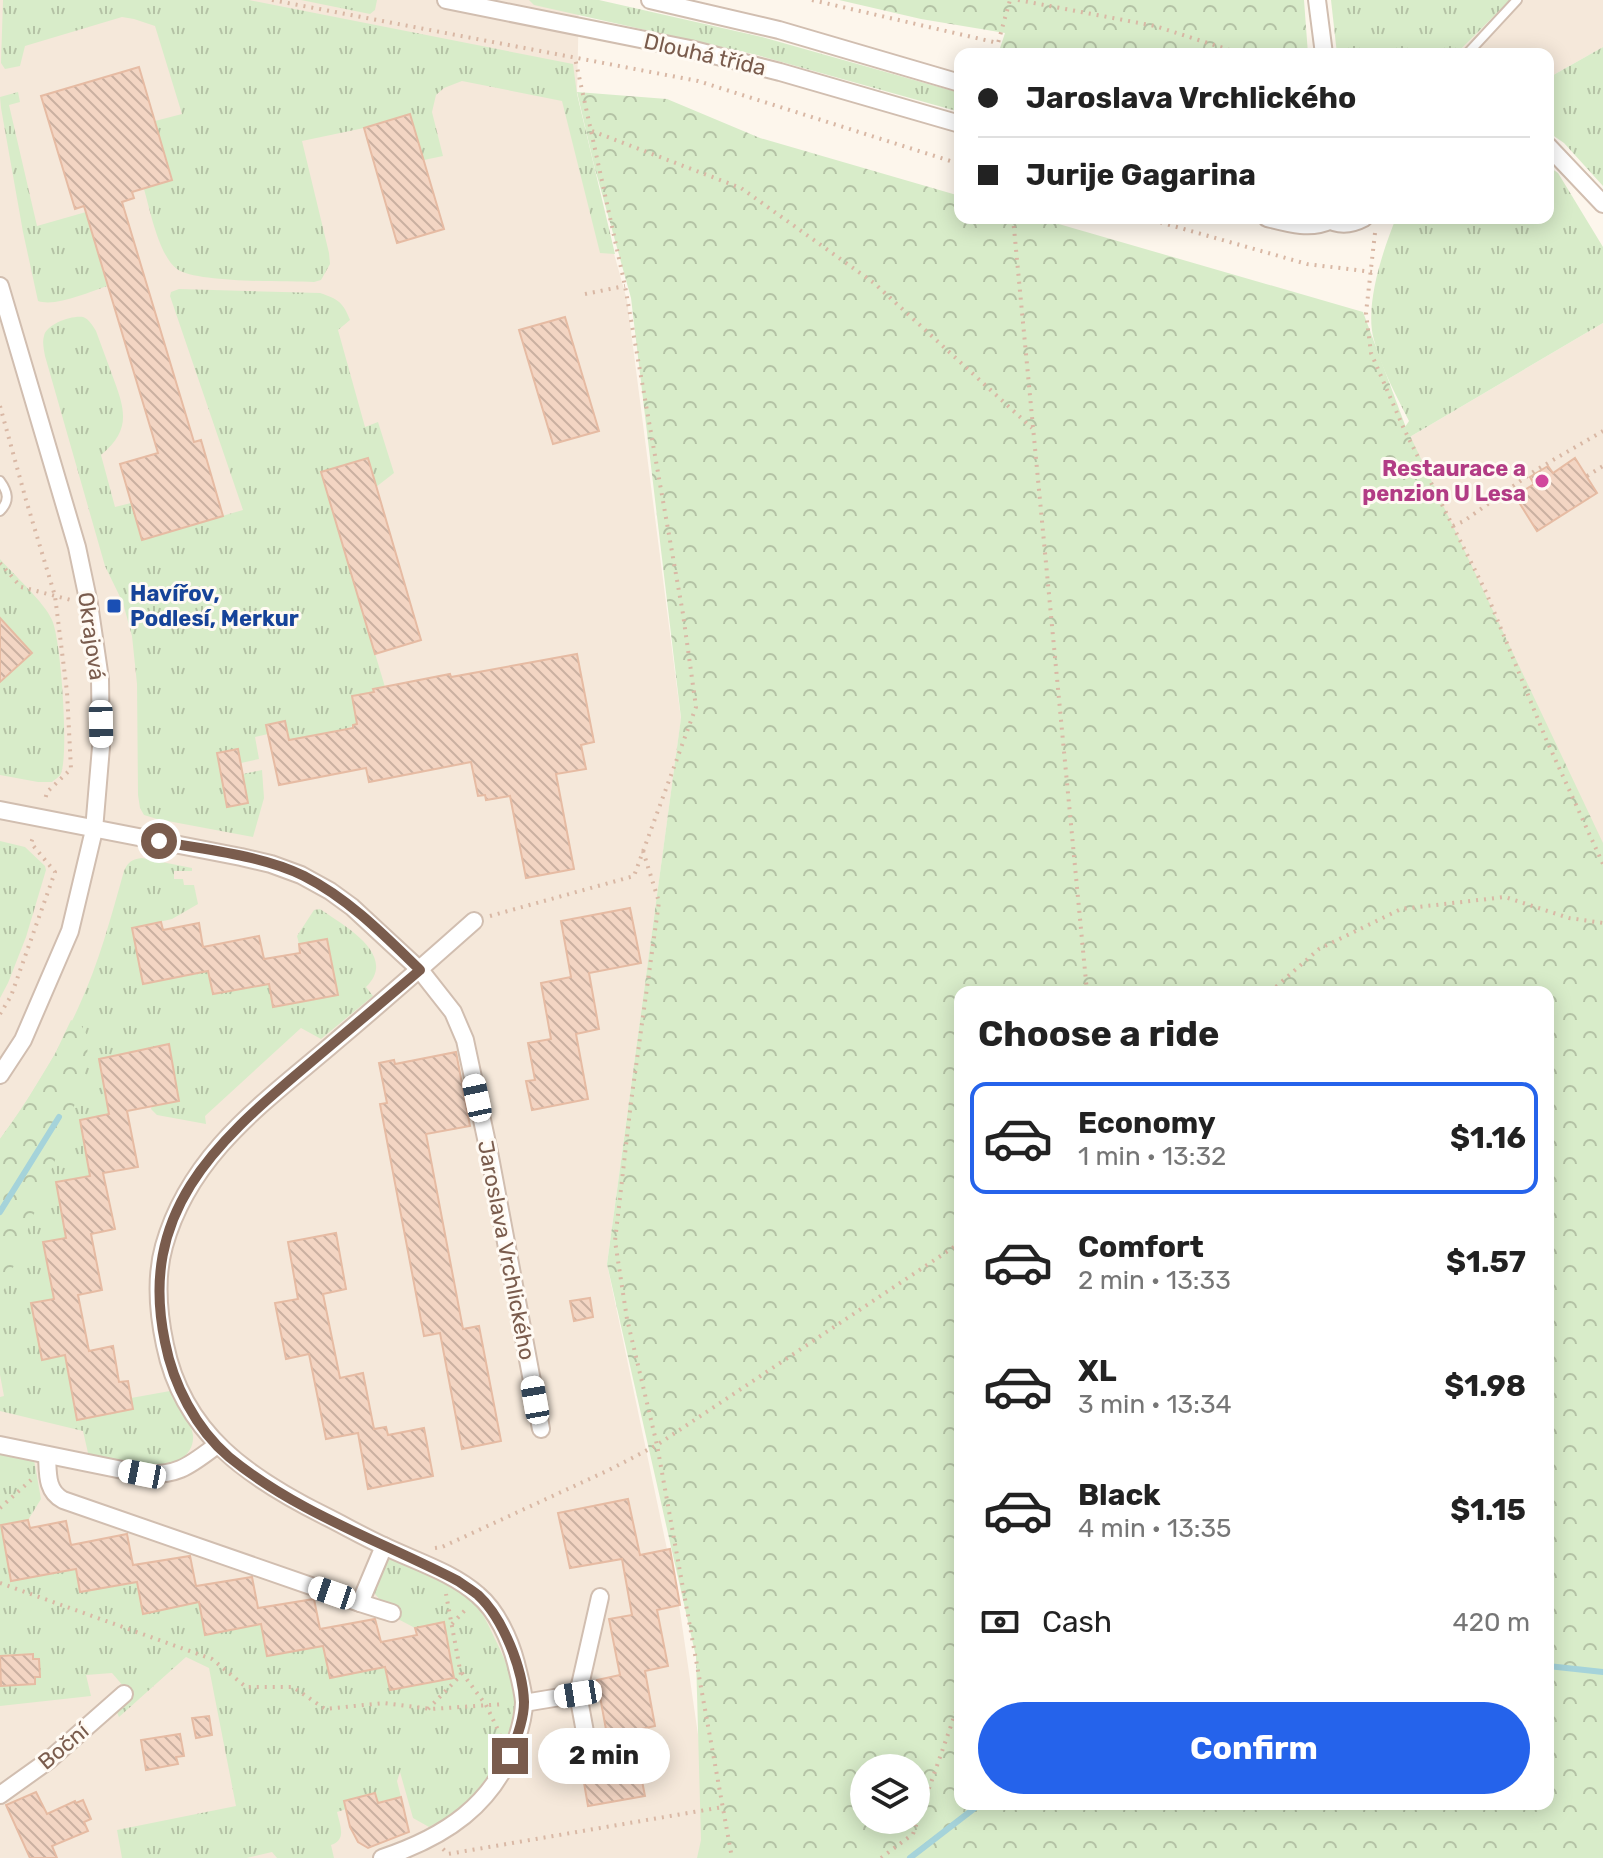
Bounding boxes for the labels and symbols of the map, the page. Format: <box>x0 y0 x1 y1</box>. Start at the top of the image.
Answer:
street label: Dlouhá třída <box>641 27 769 82</box>
place label: Restaurace a penzion U Lesa <box>1362 455 1526 507</box>
marker: Restaurace a penzion U Lesa <box>1533 472 1551 490</box>
place label: Havířov, Podlesí, Merkur <box>130 580 299 632</box>
street label: Okrajová <box>72 590 111 682</box>
marker: Havířov, Podlesí, Merkur <box>105 597 123 615</box>
car <box>89 700 113 748</box>
route start <box>141 823 177 859</box>
car <box>460 1072 494 1124</box>
street label: Jaroslava Vrchlického <box>472 1138 541 1362</box>
car <box>519 1374 551 1426</box>
car <box>116 1458 168 1490</box>
car <box>305 1574 359 1612</box>
car <box>552 1678 604 1710</box>
street label: Boční <box>32 1716 96 1775</box>
callout: 2 min <box>538 1728 670 1784</box>
route end <box>492 1738 528 1774</box>

